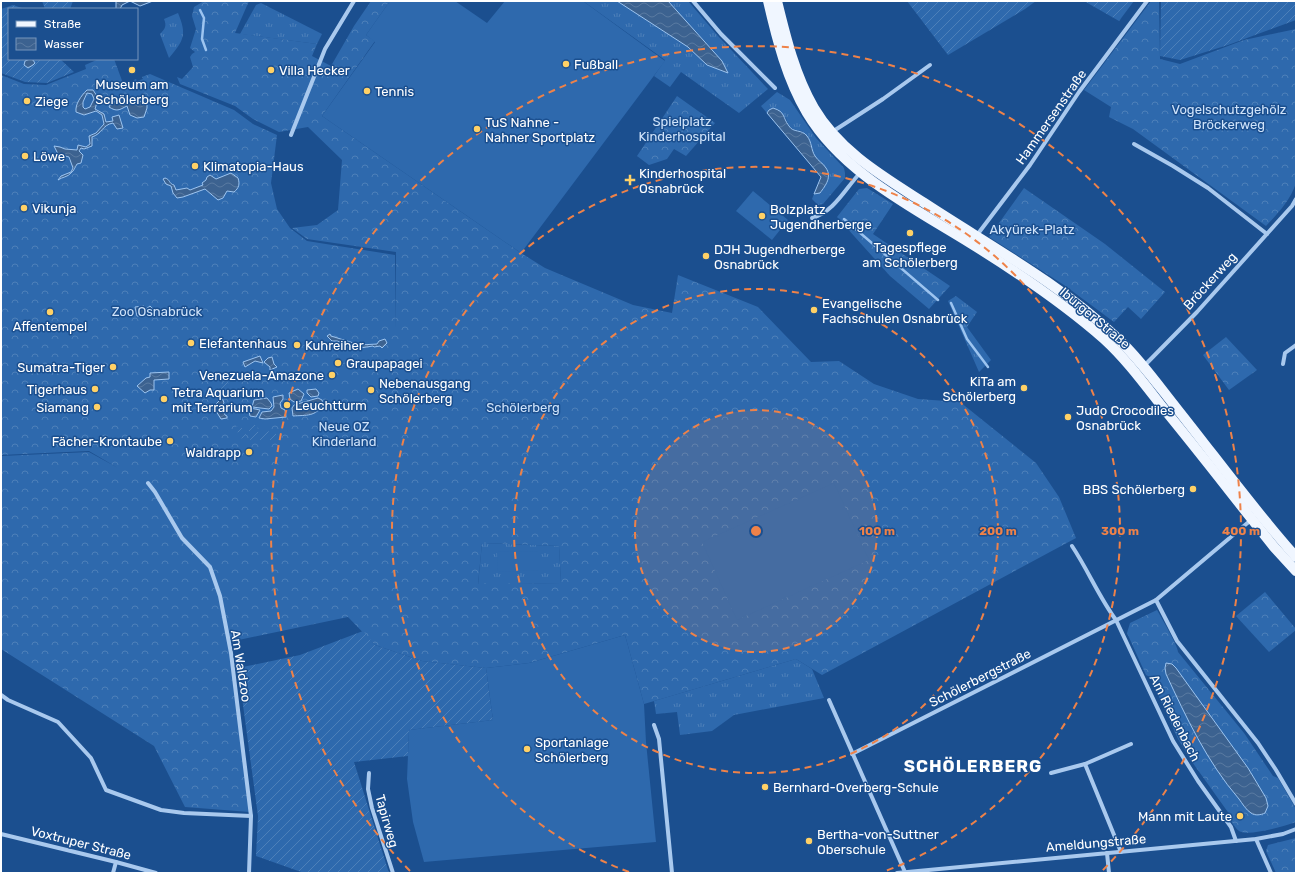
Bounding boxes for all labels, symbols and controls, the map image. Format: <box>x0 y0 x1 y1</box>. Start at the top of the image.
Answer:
legend <box>8 8 138 60</box>
text: Straße <box>44 17 81 31</box>
text: Wasser <box>44 37 84 51</box>
place label: Fußball <box>574 57 618 72</box>
marker: Fußball <box>561 59 571 69</box>
place label: Villa Hecker <box>279 63 350 78</box>
marker: Museum am Schölerberg <box>127 65 137 75</box>
marker: Villa Hecker <box>266 65 276 75</box>
street label: Hammersenstraße <box>1013 67 1089 167</box>
place label: Museum am Schölerberg <box>95 77 169 108</box>
place label: Tennis <box>375 84 414 99</box>
marker: Tennis <box>362 86 372 96</box>
place label: Ziege <box>35 94 68 110</box>
marker: Ziege <box>22 96 32 106</box>
park label: Vogelschutzgehölz Bröckerweg <box>1172 102 1287 133</box>
park label: Spielplatz Kinderhospital <box>638 114 726 144</box>
place label: TuS Nahne - Nahner Sportplatz <box>485 115 596 145</box>
marker: TuS Nahne - Nahner Sportplatz <box>472 124 482 134</box>
place label: Löwe <box>33 149 65 164</box>
marker: Löwe <box>20 151 30 161</box>
place label: Klimatopia-Haus <box>203 159 304 174</box>
marker: Klimatopia-Haus <box>190 161 200 171</box>
place label: Kinderhospital Osnabrück <box>639 166 726 196</box>
marker: Kinderhospital Osnabrück <box>624 174 636 186</box>
place label: Vikunja <box>32 201 77 216</box>
place label: Bolzplatz Jugendherberge <box>770 202 872 233</box>
marker: Vikunja <box>19 203 29 213</box>
marker: Bolzplatz Jugendherberge <box>757 211 767 221</box>
park label: Akyürek-Platz <box>989 222 1075 237</box>
marker: Tagespflege am Schölerberg <box>905 228 915 238</box>
place label: Tagespflege am Schölerberg <box>862 240 958 271</box>
place label: DJH Jugendherberge Osnabrück <box>714 242 845 272</box>
street label: Bröckerweg <box>1180 249 1240 313</box>
marker: DJH Jugendherberge Osnabrück <box>701 251 711 261</box>
street label: Iburger Straße <box>1056 284 1133 352</box>
place label: Evangelische Fachschulen Osnabrück <box>822 296 968 326</box>
park label: Zoo Osnabrück <box>112 304 203 319</box>
marker: Evangelische Fachschulen Osnabrück <box>809 305 819 315</box>
marker: Affentempel <box>45 307 55 317</box>
place label: Affentempel <box>13 319 87 334</box>
place label: Elefantenhaus <box>199 336 287 351</box>
marker: Elefantenhaus <box>186 338 196 348</box>
place label: Kuhreiher <box>305 338 364 353</box>
marker: Kuhreiher <box>292 340 302 350</box>
place label: Graupapagei <box>346 356 423 372</box>
marker: Graupapagei <box>333 358 343 368</box>
place label: Sumatra-Tiger <box>17 360 105 376</box>
marker: Sumatra-Tiger <box>108 362 118 372</box>
place label: Venezuela-Amazone <box>199 368 324 383</box>
marker: Venezuela-Amazone <box>327 370 337 380</box>
place label: KiTa am Schölerberg <box>942 374 1016 405</box>
place label: Nebenausgang Schölerberg <box>379 376 470 407</box>
place label: Tigerhaus <box>27 382 87 398</box>
marker: KiTa am Schölerberg <box>1019 383 1029 393</box>
marker: Tigerhaus <box>90 384 100 394</box>
place label: Tetra Aquarium mit Terrarium <box>172 385 264 415</box>
marker: Nebenausgang Schölerberg <box>366 385 376 395</box>
marker: Tetra Aquarium mit Terrarium <box>159 394 169 404</box>
place label: Leuchtturm <box>295 398 367 413</box>
place label: Siamang <box>36 400 89 416</box>
marker: Leuchtturm <box>282 400 292 410</box>
park label: Schölerberg <box>486 400 560 416</box>
marker: Siamang <box>92 402 102 412</box>
place label: Judo Crocodiles Osnabrück <box>1076 403 1174 433</box>
marker: Judo Crocodiles Osnabrück <box>1063 412 1073 422</box>
park label: Neue OZ Kinderland <box>312 419 376 449</box>
place label: Fächer-Krontaube <box>52 434 162 449</box>
marker: Fächer-Krontaube <box>165 436 175 446</box>
place label: Waldrapp <box>185 445 241 460</box>
marker: Waldrapp <box>244 447 254 457</box>
place label: BBS Schölerberg <box>1083 482 1185 498</box>
marker: BBS Schölerberg <box>1188 484 1198 494</box>
centre of rings <box>749 524 763 538</box>
text: 100 m <box>859 524 895 538</box>
text: 200 m <box>979 524 1017 538</box>
text: 300 m <box>1101 524 1139 538</box>
text: 400 m <box>1222 524 1260 538</box>
street label: Am Waldzoo <box>228 629 254 703</box>
street label: Schölerbergstraße <box>927 646 1034 711</box>
street label: Am Riedenbach <box>1147 672 1203 764</box>
place label: Sportanlage Schölerberg <box>535 735 609 766</box>
marker: Sportanlage Schölerberg <box>522 744 532 754</box>
district label: SCHÖLERBERG <box>904 756 1042 776</box>
place label: Bernhard-Overberg-Schule <box>773 780 939 796</box>
marker: Bernhard-Overberg-Schule <box>760 782 770 792</box>
street label: Tapirweg <box>371 793 402 850</box>
place label: Mann mit Laute <box>1138 809 1232 824</box>
marker: Mann mit Laute <box>1235 811 1245 821</box>
street label: Voxtruper Straße <box>29 823 133 863</box>
place label: Bertha-von-Suttner Oberschule <box>817 827 939 857</box>
street label: Ameldungstraße <box>1045 831 1147 856</box>
marker: Bertha-von-Suttner Oberschule <box>804 836 814 846</box>

